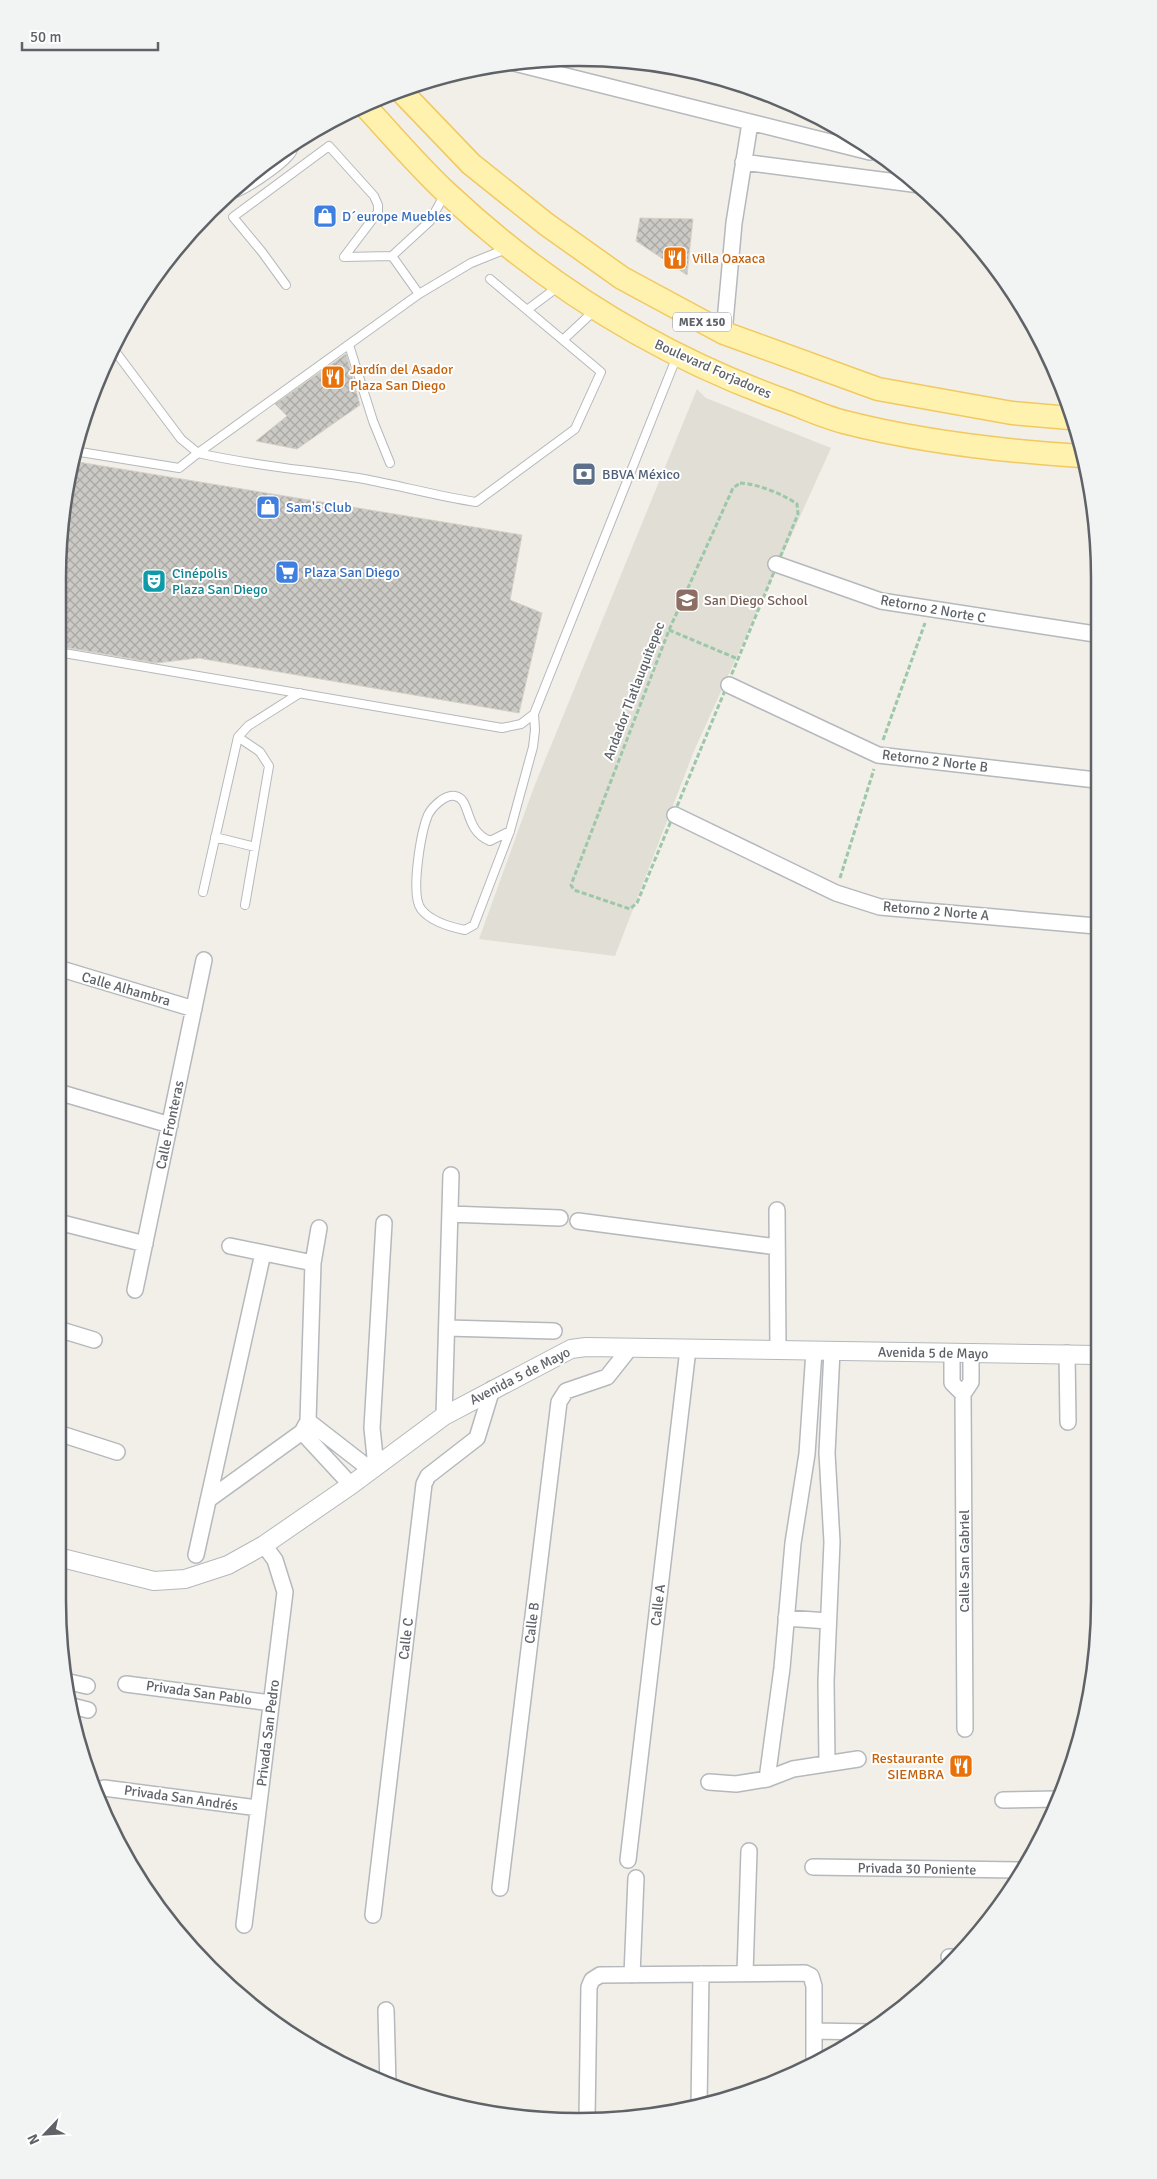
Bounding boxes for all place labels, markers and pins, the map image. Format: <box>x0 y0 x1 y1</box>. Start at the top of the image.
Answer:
shop icon: D´europe Muebles <box>312 203 338 229</box>
place label: D´europe Muebles <box>342 208 451 225</box>
restaurant icon: Villa Oaxaca <box>662 245 688 271</box>
place label: Villa Oaxaca <box>692 250 765 267</box>
place label: Jardín del Asador Plaza San Diego <box>350 361 454 394</box>
restaurant icon: Jardín del Asador Plaza San Diego <box>320 364 346 390</box>
bank icon: BBVA México <box>571 461 597 487</box>
place label: BBVA México <box>602 466 680 483</box>
shop icon: Sam's Club <box>255 494 281 520</box>
place label: Sam's Club <box>286 499 352 516</box>
supermarket icon: Plaza San Diego <box>274 559 300 585</box>
place label: Plaza San Diego <box>304 564 400 581</box>
place label: Cinépolis Plaza San Diego <box>172 565 268 598</box>
theatre icon: Cinépolis Plaza San Diego <box>141 568 167 594</box>
school or university icon: San Diego School <box>674 587 700 613</box>
place label: San Diego School <box>704 592 808 609</box>
place label: Restaurante SIEMBRA <box>871 1750 944 1783</box>
restaurant icon: Restaurante SIEMBRA <box>948 1753 974 1779</box>

